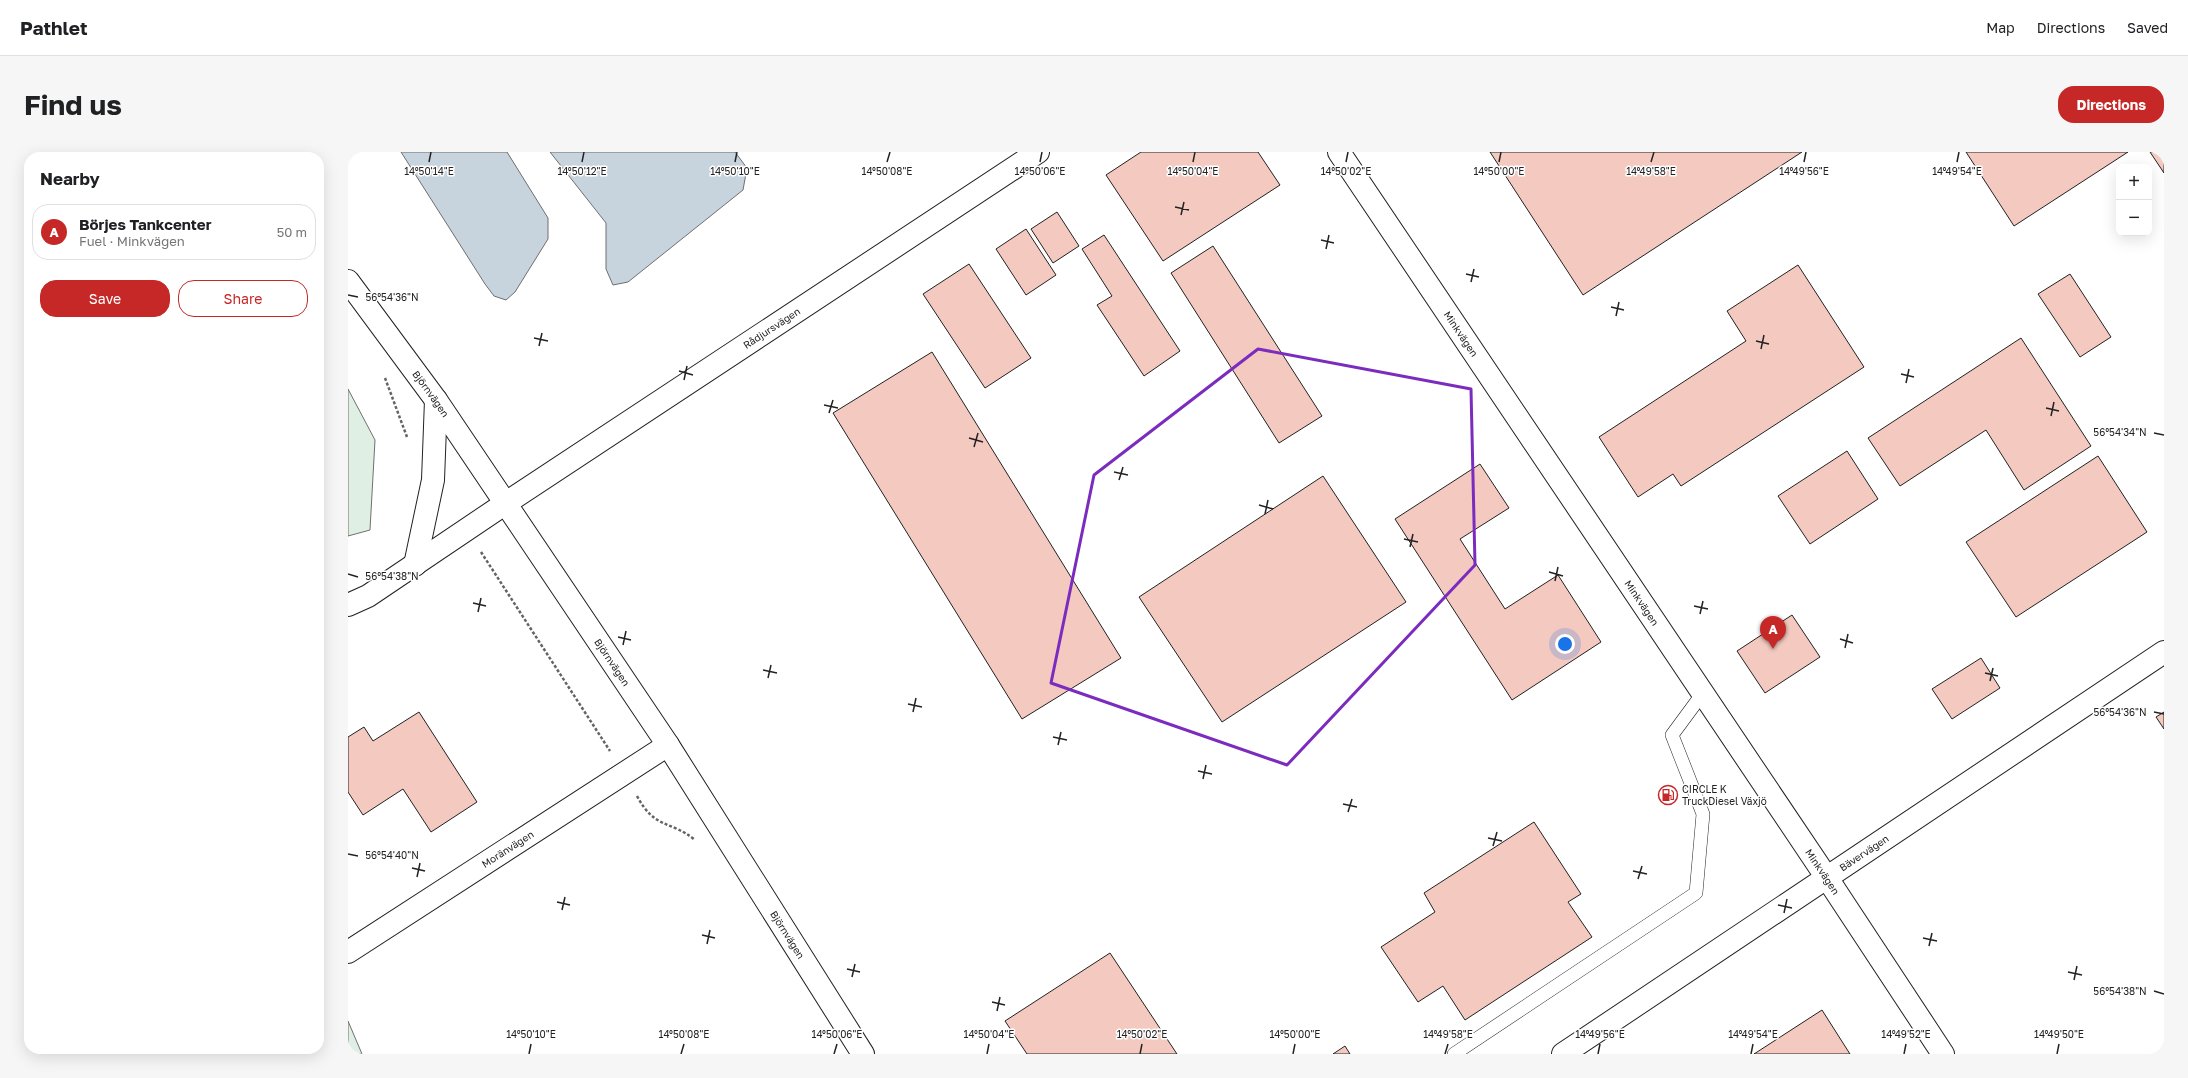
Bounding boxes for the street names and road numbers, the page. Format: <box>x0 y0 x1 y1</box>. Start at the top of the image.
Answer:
street label: Rådjursvägen <box>741 305 802 351</box>
street label: Minkvägen <box>1442 309 1481 359</box>
street label: Björnvägen <box>410 368 452 419</box>
street label: Minkvägen <box>1622 578 1662 628</box>
street label: Björnvägen <box>592 636 633 688</box>
street label: Moränvägen <box>479 828 536 870</box>
street label: Bävervägen <box>1837 832 1891 874</box>
street label: Minkvägen <box>1803 846 1842 897</box>
street label: Björnvägen <box>768 908 807 961</box>

